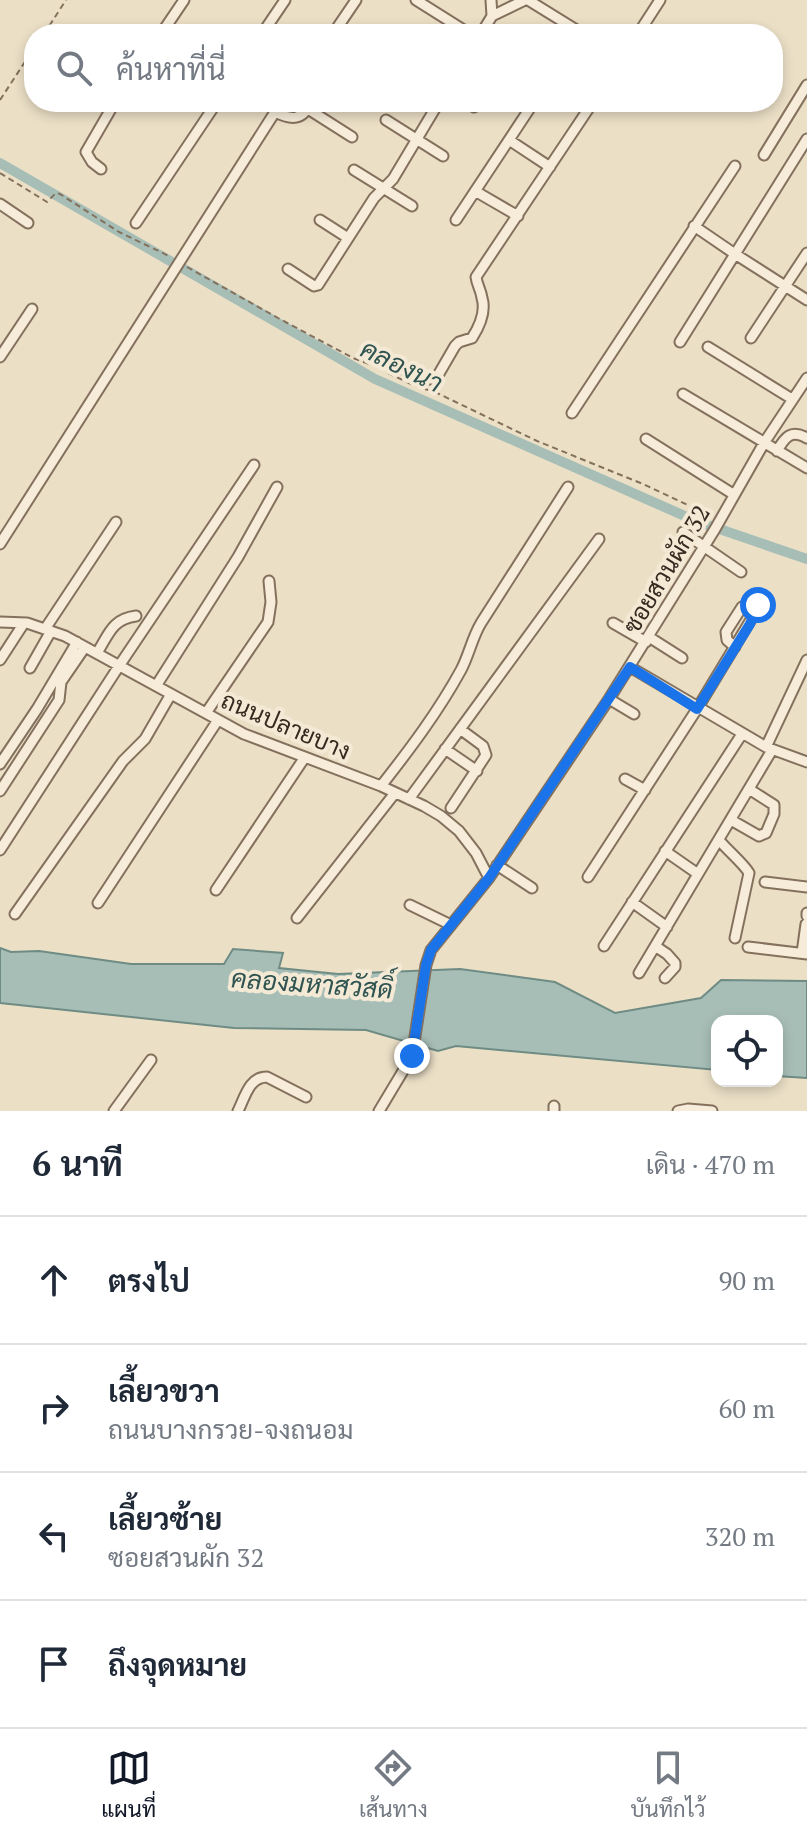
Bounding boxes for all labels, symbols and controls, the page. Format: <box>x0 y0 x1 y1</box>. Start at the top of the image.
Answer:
search box <box>24 24 783 112</box>
icon: search <box>52 46 96 90</box>
text: ค้นหาที่นี่ <box>116 49 226 89</box>
water label: คลองนา <box>355 331 449 399</box>
street label: ซอยสวนผัก 32 <box>615 499 717 639</box>
route start <box>740 587 776 623</box>
street label: ถนนปลายบาง <box>216 683 356 767</box>
water label: คลองมหาสวัสดิ์ <box>230 956 399 1006</box>
map controls <box>711 1015 783 1087</box>
button: locate <box>711 1015 783 1087</box>
route end <box>394 1038 430 1074</box>
text: 6 นาที <box>32 1141 123 1186</box>
text: เดิน · 470 m <box>646 1147 775 1181</box>
icon: ahead <box>32 1258 76 1302</box>
text: ตรงไป <box>108 1261 190 1301</box>
text: 90 m <box>719 1263 775 1297</box>
text: เลี้ยวขวา <box>108 1371 220 1411</box>
icon: right <box>32 1386 76 1430</box>
text: 60 m <box>719 1391 775 1425</box>
text: ถนนบางกรวย-จงถนอม <box>108 1412 353 1446</box>
text: เลี้ยวซ้าย <box>108 1499 222 1539</box>
icon: left <box>32 1514 76 1558</box>
text: 320 m <box>705 1519 775 1553</box>
text: ซอยสวนผัก 32 <box>108 1540 264 1574</box>
icon: arrive <box>32 1642 76 1686</box>
text: ถึงจุดหมาย <box>108 1645 247 1685</box>
tab: แผนที่ <box>101 1746 156 1823</box>
tab: เส้นทาง <box>359 1746 428 1823</box>
tab: บันทึกไว้ <box>630 1746 706 1823</box>

